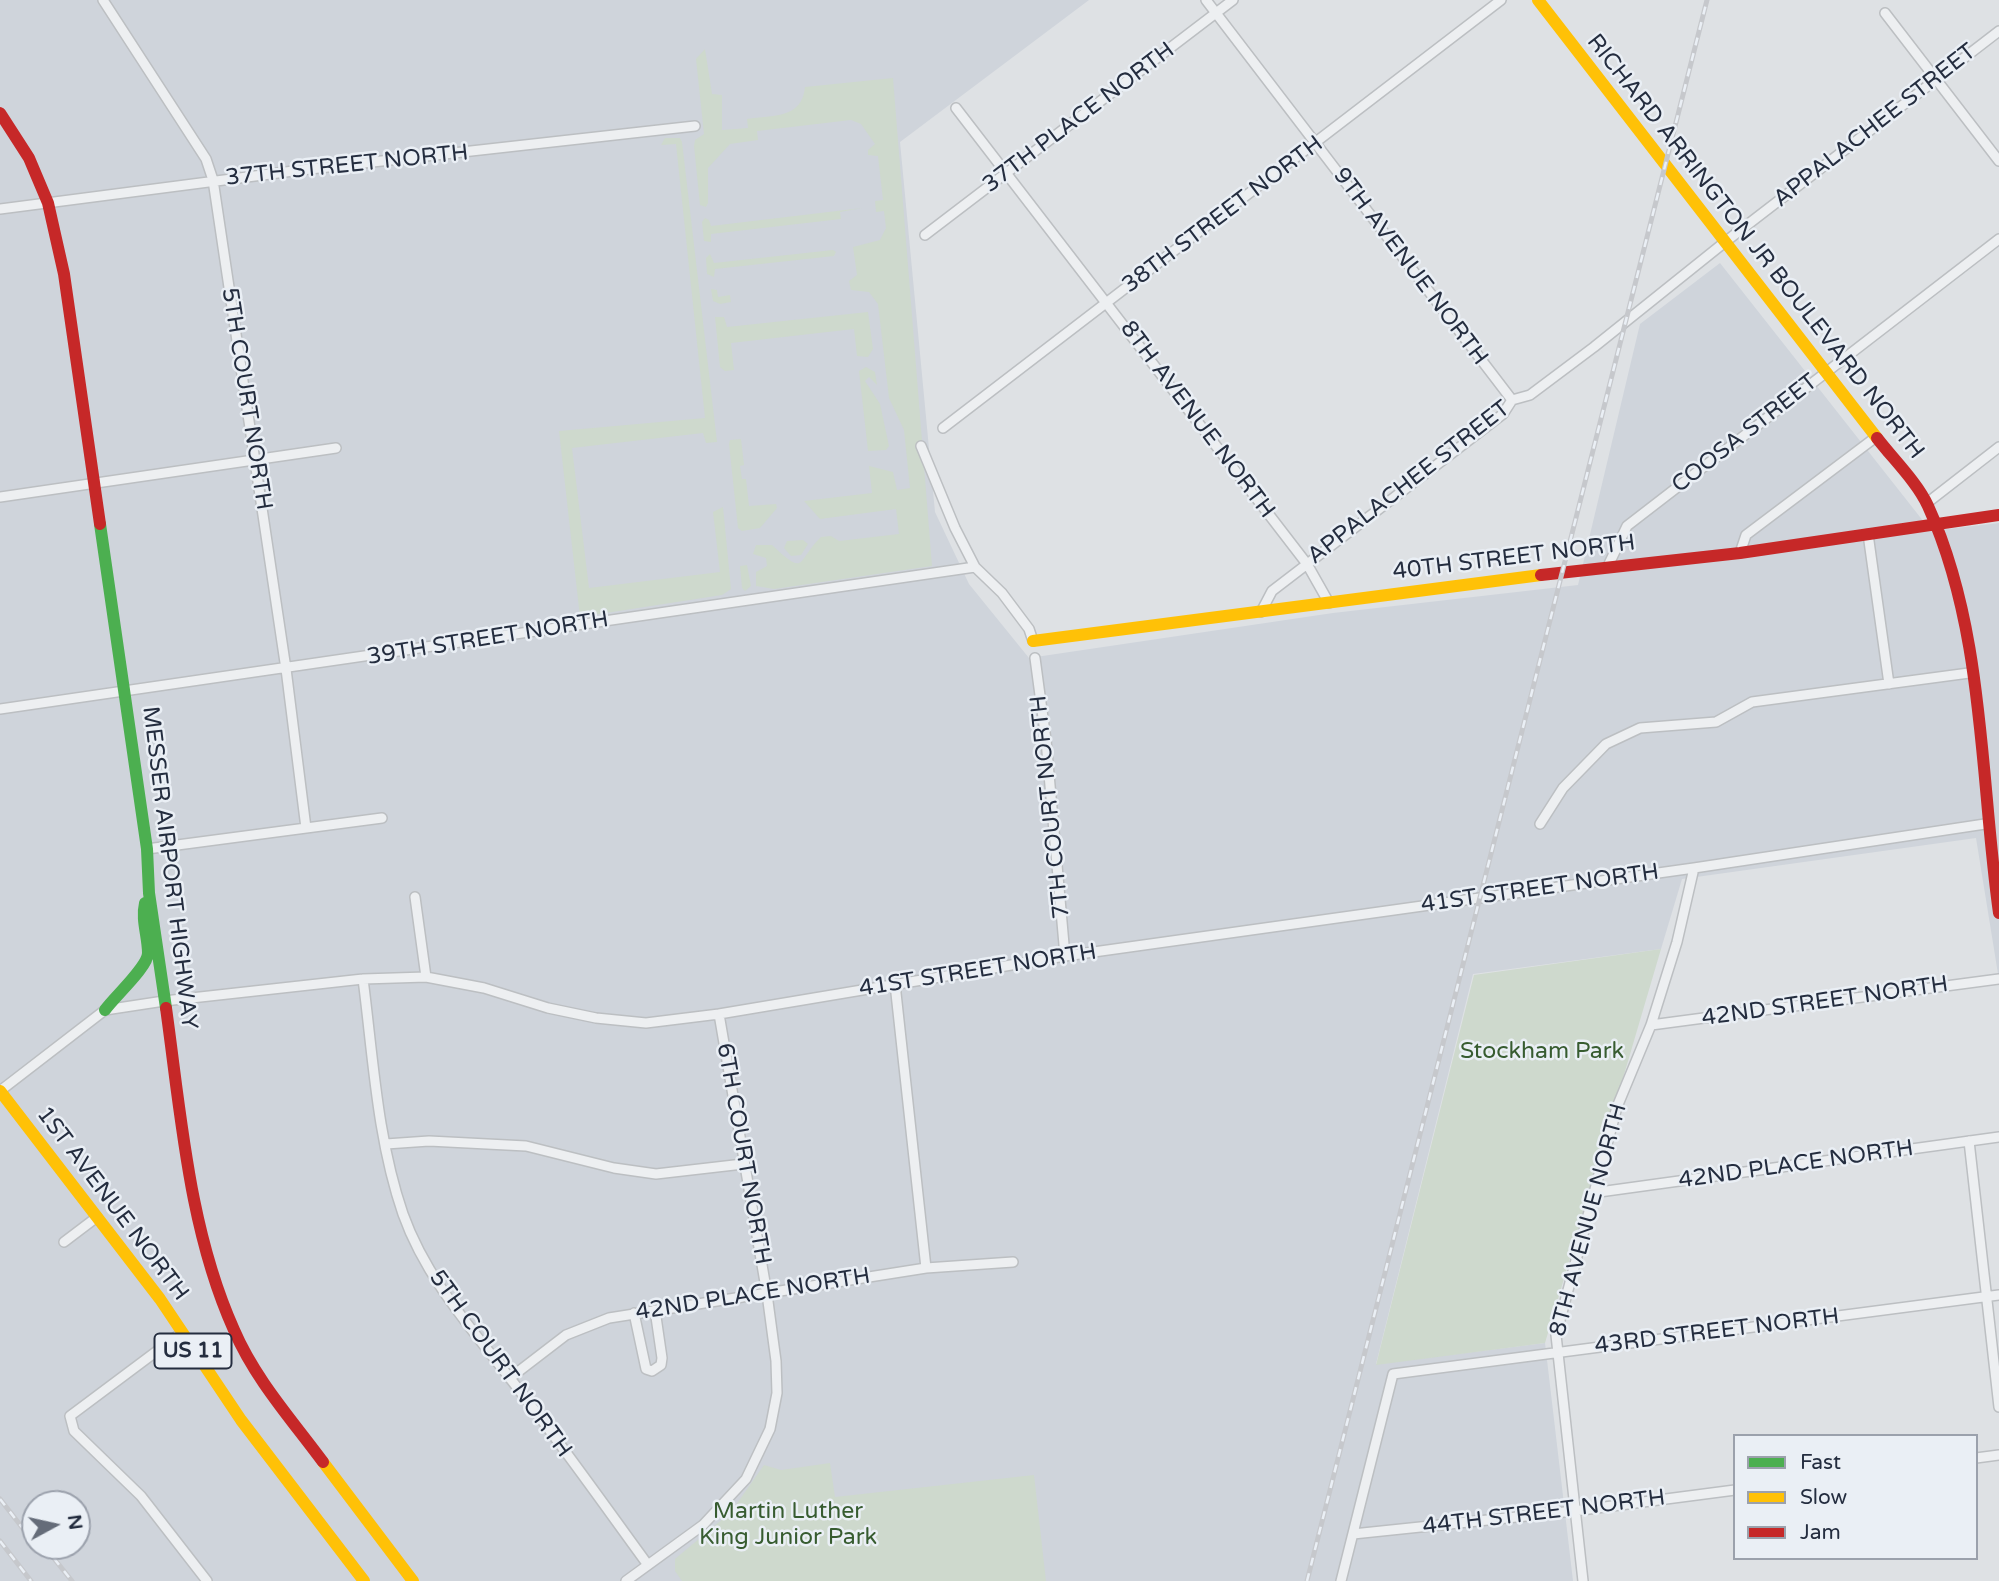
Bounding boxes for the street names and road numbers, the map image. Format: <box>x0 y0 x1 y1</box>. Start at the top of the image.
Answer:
street label: RICHARD ARRINGTON JR BOULEVARD NORTH <box>1580 29 1930 465</box>
street label: 37TH PLACE NORTH <box>978 37 1180 199</box>
street label: APPALACHEE STREET <box>1768 38 1982 214</box>
street label: 38TH STREET NORTH <box>1117 131 1329 299</box>
street label: 37TH STREET NORTH <box>224 140 470 192</box>
street label: 9TH AVENUE NORTH <box>1327 163 1493 371</box>
street label: 5TH COURT NORTH <box>215 286 277 512</box>
street label: 8TH AVENUE NORTH <box>1114 316 1280 524</box>
street label: COOSA STREET <box>1667 369 1823 499</box>
street label: APPALACHEE STREET <box>1302 395 1516 571</box>
street label: 40TH STREET NORTH <box>1391 529 1637 587</box>
street label: 39TH STREET NORTH <box>365 606 611 672</box>
street label: 7TH COURT NORTH <box>1026 694 1076 920</box>
street label: MESSER AIRPORT HIGHWAY <box>135 705 203 1031</box>
street label: 41ST STREET NORTH <box>1419 859 1661 919</box>
street label: 41ST STREET NORTH <box>857 939 1099 1003</box>
street label: 42ND STREET NORTH <box>1700 971 1950 1033</box>
street label: 6TH COURT NORTH <box>710 1041 776 1267</box>
street label: 1ST AVENUE NORTH <box>30 1101 194 1307</box>
street label: 8TH AVENUE NORTH <box>1545 1101 1633 1339</box>
street label: 42ND PLACE NORTH <box>1677 1135 1915 1195</box>
street label: 42ND PLACE NORTH <box>634 1263 872 1327</box>
street label: 5TH COURT NORTH <box>423 1265 577 1463</box>
street label: 43RD STREET NORTH <box>1593 1303 1841 1361</box>
road number: US 11 <box>154 1334 232 1368</box>
street label: 44TH STREET NORTH <box>1421 1484 1667 1542</box>

